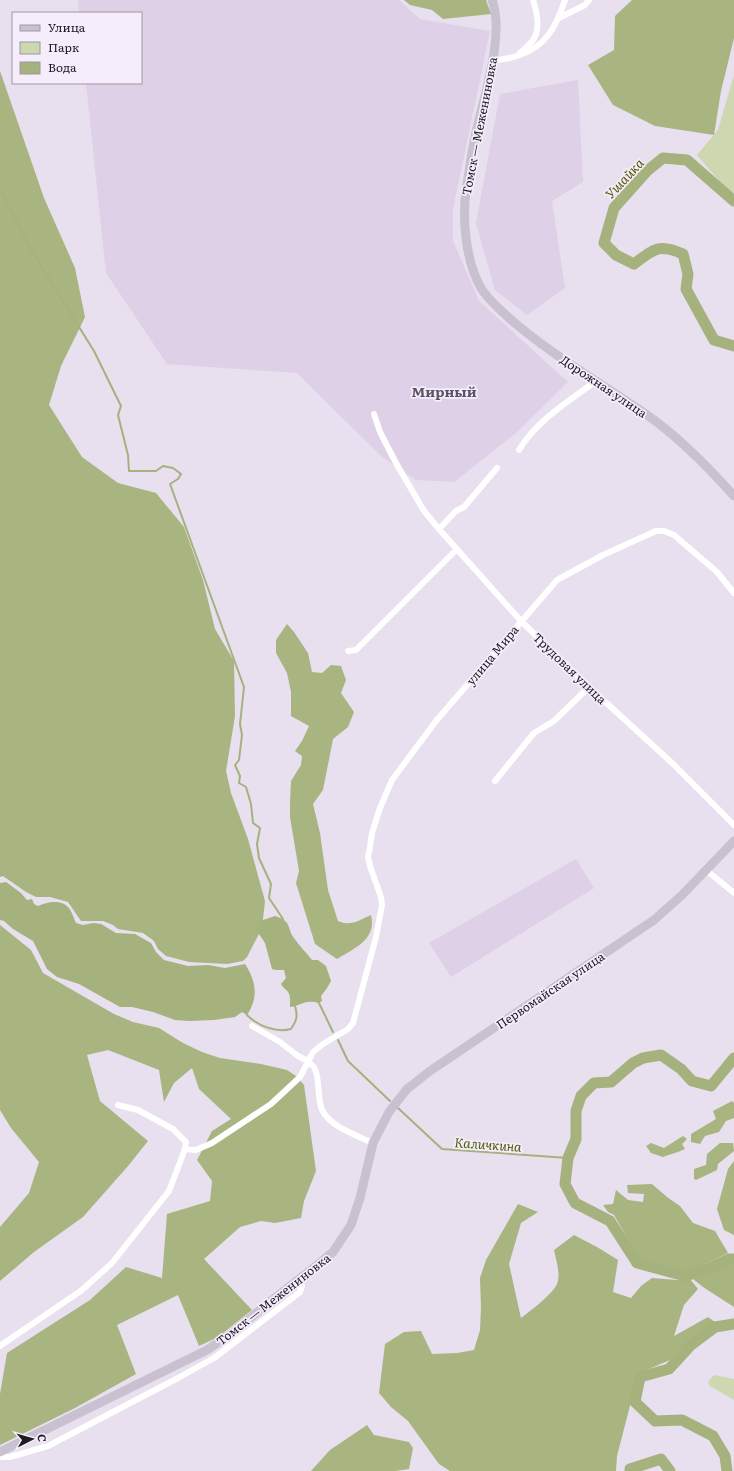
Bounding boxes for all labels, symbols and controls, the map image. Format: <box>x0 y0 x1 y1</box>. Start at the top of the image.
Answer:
legend <box>12 12 142 84</box>
text: Улица <box>48 18 86 36</box>
text: Парк <box>48 38 79 56</box>
street label: Томск — Межениновка <box>457 55 501 197</box>
text: Вода <box>48 58 77 76</box>
water label: Ушайка <box>600 153 648 202</box>
street label: Дорожная улица <box>557 350 651 422</box>
district label: Мирный <box>411 381 477 401</box>
street label: улица Мира <box>462 621 523 689</box>
street label: Трудовая улица <box>529 628 611 708</box>
street label: Первомайская улица <box>492 947 608 1033</box>
water label: Каличкина <box>454 1132 523 1156</box>
street label: Томск — Межениновка <box>212 1248 334 1349</box>
north arrow <box>12 1419 52 1459</box>
text: С <box>35 1433 51 1443</box>

